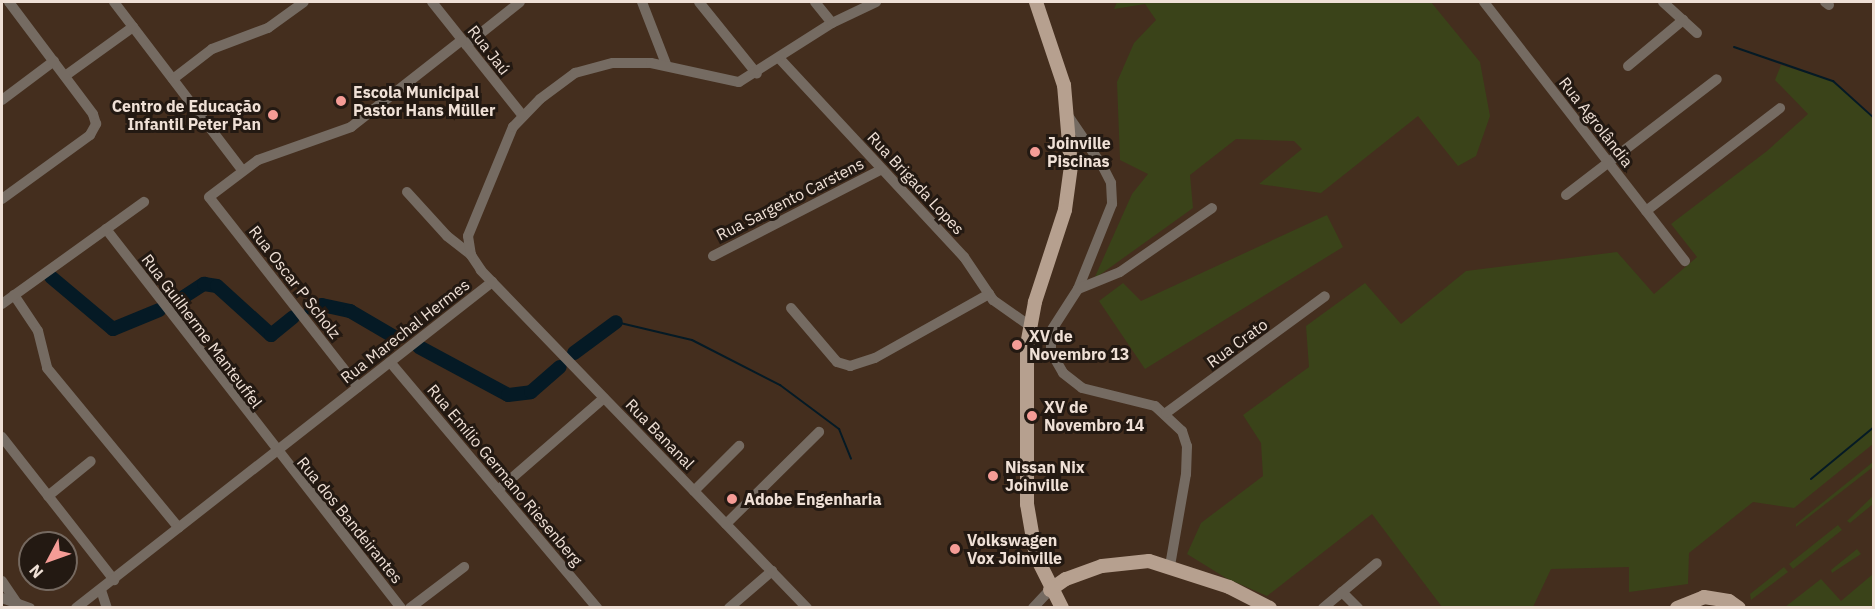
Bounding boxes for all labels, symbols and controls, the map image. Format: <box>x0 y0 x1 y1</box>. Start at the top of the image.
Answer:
street label: Rua Jaú <box>464 21 514 79</box>
street label: Rua Agrolândia <box>1555 73 1637 171</box>
place label: Escola Municipal Pastor Hans Müller <box>353 82 495 120</box>
marker: Escola Municipal Pastor Hans Müller <box>334 94 348 108</box>
place label: Centro de Educação Infantil Peter Pan <box>112 96 261 134</box>
marker: Centro de Educação Infantil Peter Pan <box>266 108 280 122</box>
street label: Rua Brigada Lopes <box>864 128 968 238</box>
place label: Joinville Piscinas <box>1047 133 1111 171</box>
marker: Joinville Piscinas <box>1028 145 1042 159</box>
street label: Rua Sargento Carstens <box>713 154 867 244</box>
street label: Rua Oscar P Scholz <box>245 222 345 342</box>
street label: Rua Guilherme Manteuffel <box>138 250 266 412</box>
street label: Rua Marechal Hermes <box>337 275 473 387</box>
street label: Rua Crato <box>1203 315 1271 371</box>
place label: XV de Novembro 13 <box>1029 326 1129 364</box>
marker: XV de Novembro 13 <box>1010 338 1024 352</box>
street label: Rua Emílio Germano Riesenberg <box>423 380 587 570</box>
street label: Rua Bananal <box>622 395 698 473</box>
place label: XV de Novembro 14 <box>1044 397 1144 435</box>
marker: XV de Novembro 14 <box>1025 409 1039 423</box>
street label: Rua dos Bandeirantes <box>293 453 407 587</box>
place label: Nissan Nix Joinville <box>1005 457 1085 495</box>
marker: Nissan Nix Joinville <box>986 469 1000 483</box>
place label: Adobe Engenharia <box>744 489 882 509</box>
marker: Adobe Engenharia <box>725 492 739 506</box>
place label: Volkswagen Vox Joinville <box>967 530 1062 568</box>
north arrow <box>18 531 78 591</box>
marker: Volkswagen Vox Joinville <box>948 542 962 556</box>
text: N <box>25 561 47 582</box>

